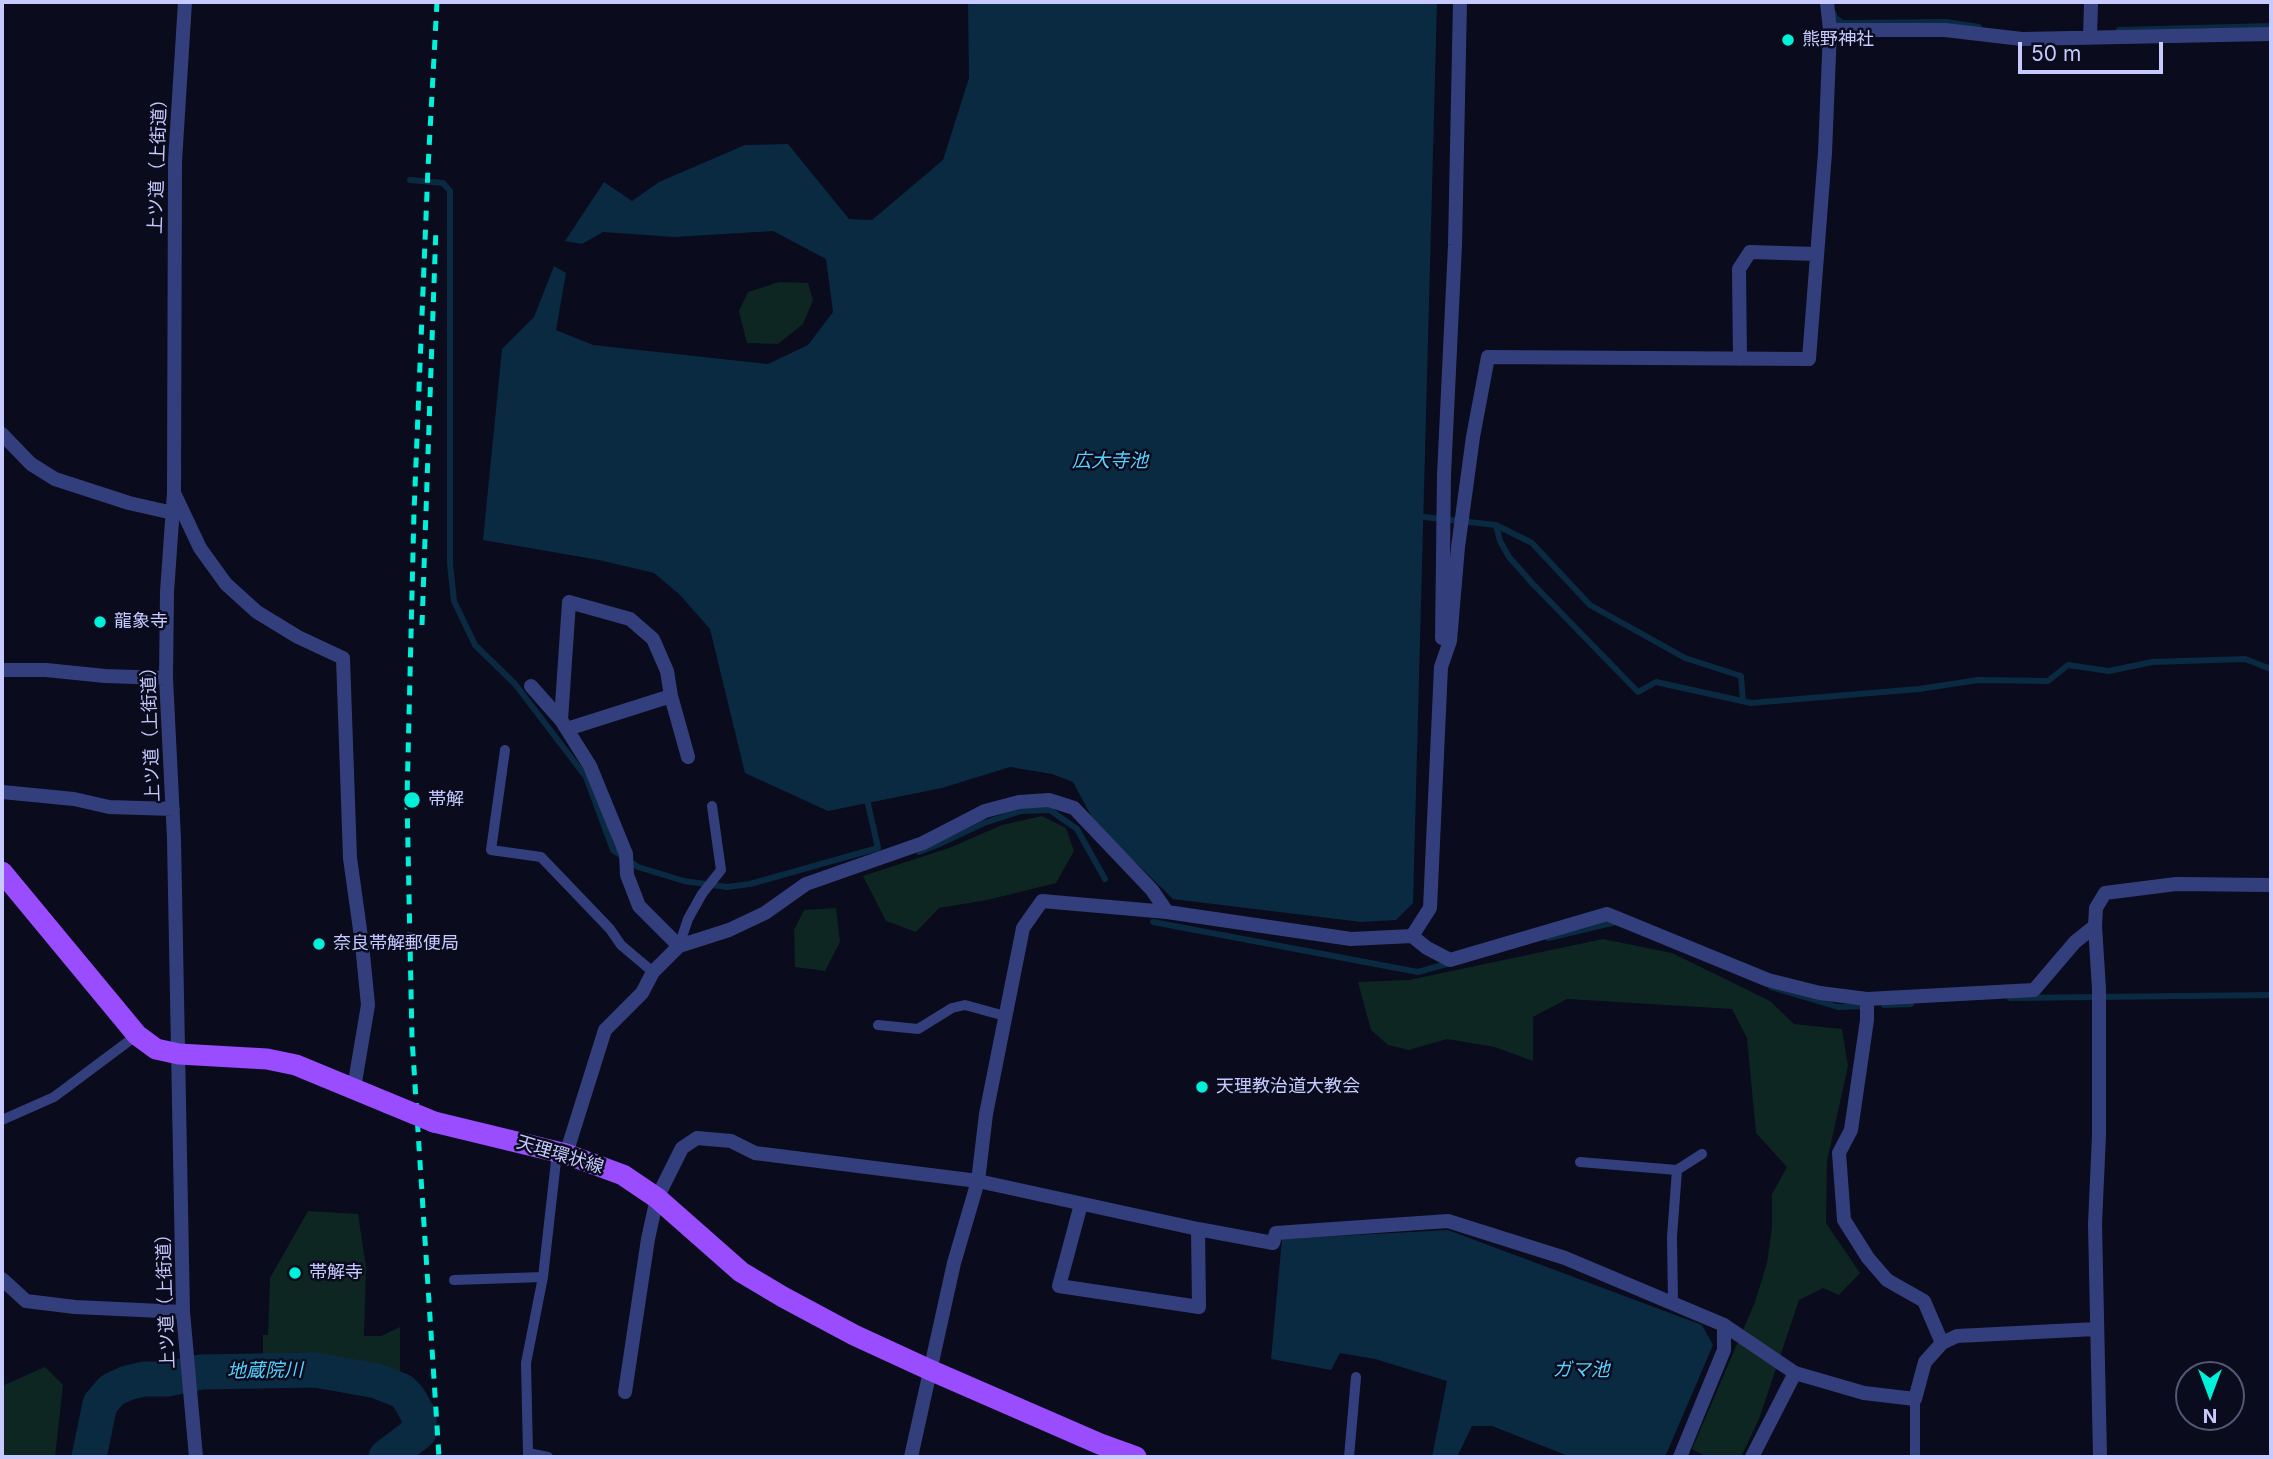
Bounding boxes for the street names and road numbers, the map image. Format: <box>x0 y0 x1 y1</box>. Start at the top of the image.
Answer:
street label: 上ツ道（上街道） <box>145 90 171 234</box>
street label: 上ツ道（上街道） <box>138 658 164 802</box>
street label: 天理環状線 <box>514 1132 606 1178</box>
street label: 上ツ道（上街道） <box>153 1225 179 1369</box>

